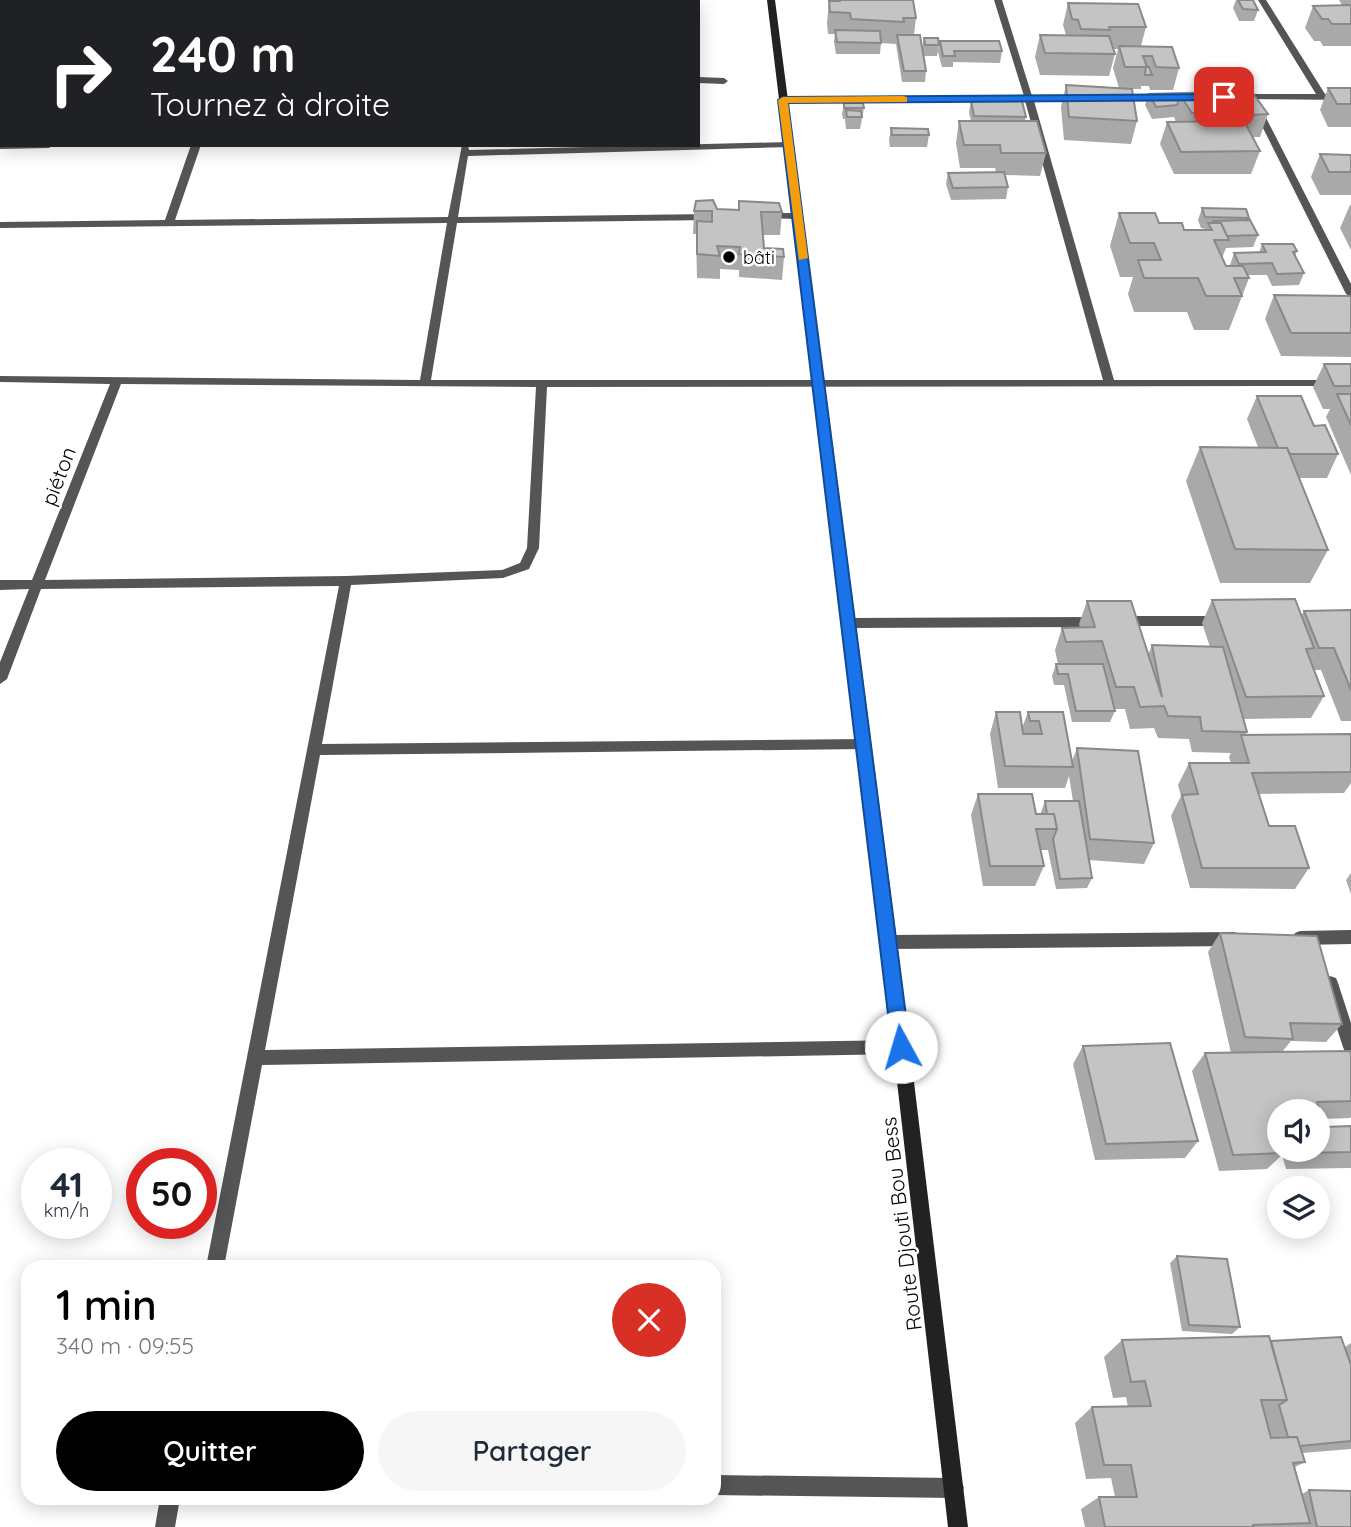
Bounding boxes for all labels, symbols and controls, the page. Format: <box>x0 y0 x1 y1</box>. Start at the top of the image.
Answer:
text: 240 m <box>150 23 296 84</box>
icon: right <box>35 28 126 119</box>
pin <box>1194 67 1254 127</box>
icon: arrive <box>1205 78 1243 116</box>
text: Tournez à droite <box>150 84 390 124</box>
place label: bâti <box>743 246 775 269</box>
marker: bâti <box>721 249 737 265</box>
street label: piéton <box>35 443 81 509</box>
position arrow <box>864 1010 938 1084</box>
map controls <box>1267 1099 1330 1239</box>
button: sound <box>1267 1099 1330 1162</box>
street label: Route Djouti Bou Bess <box>875 1116 927 1332</box>
speed limit sign: 50 <box>126 1148 217 1239</box>
text: 41 <box>50 1162 83 1206</box>
button: layers <box>1267 1176 1330 1239</box>
text: km/h <box>44 1199 89 1222</box>
text: 1 min <box>56 1278 157 1331</box>
button: close <box>612 1283 686 1357</box>
text: 340 m · 09:55 <box>56 1331 194 1360</box>
button: Quitter <box>56 1411 364 1491</box>
button: Partager <box>378 1411 686 1491</box>

